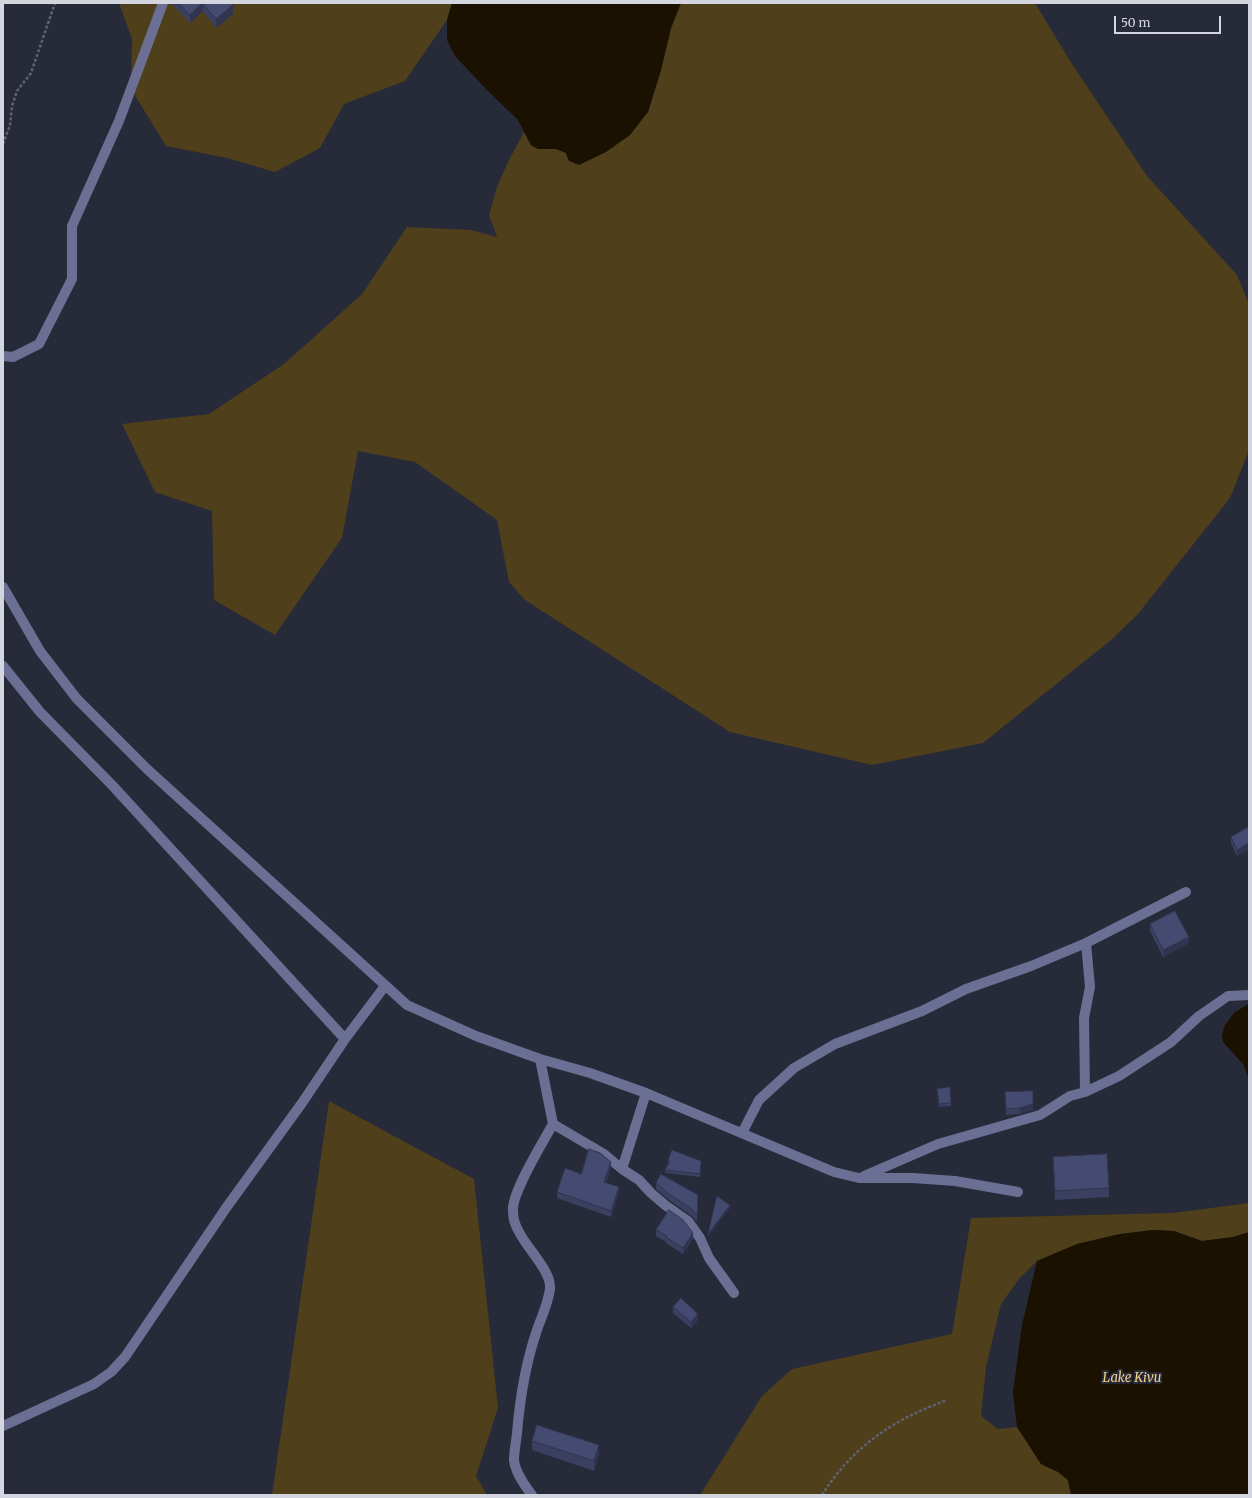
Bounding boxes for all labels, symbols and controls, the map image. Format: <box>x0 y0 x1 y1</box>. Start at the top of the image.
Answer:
scale bar <box>1116 8 1223 34</box>
text: 50 m <box>1121 15 1150 30</box>
water label: Lake Kivu <box>1103 1370 1161 1386</box>

